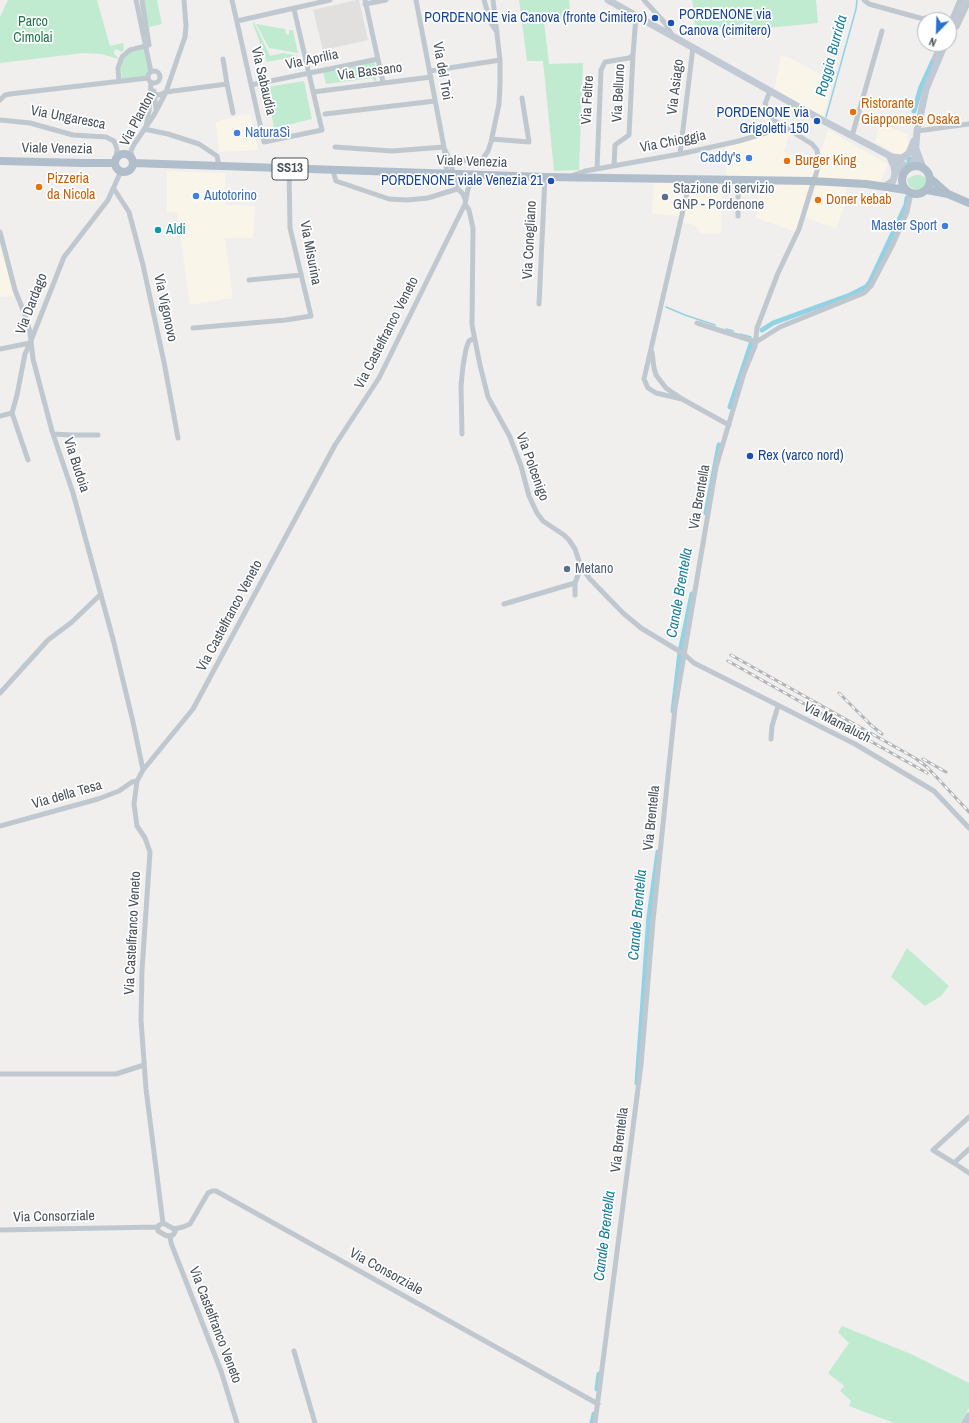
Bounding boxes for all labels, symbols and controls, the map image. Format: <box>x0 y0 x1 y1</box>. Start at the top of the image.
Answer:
place label: PORDENONE via Canova (cimitero) <box>679 7 771 40</box>
place label: PORDENONE via Canova (fronte Cimitero) <box>424 10 647 26</box>
north arrow <box>917 12 957 52</box>
marker: PORDENONE via Canova (fronte Cimitero) <box>650 13 660 23</box>
water label: Roggia Burrida <box>813 13 851 99</box>
park label: Parco Cimolai <box>13 14 53 46</box>
marker: PORDENONE via Canova (cimitero) <box>666 18 676 28</box>
text: N <box>927 34 938 50</box>
street label: Via del Troi <box>429 41 455 101</box>
street label: Via Sabaudia <box>247 45 279 117</box>
street label: Via Aprilia <box>284 46 340 74</box>
street label: Via Asiago <box>664 58 688 116</box>
street label: Via Bassano <box>337 60 403 84</box>
street label: Via Belluno <box>609 63 629 123</box>
street label: Via Feltre <box>578 75 598 125</box>
street label: Via Planton <box>117 89 159 149</box>
place label: Ristorante Giapponese Osaka <box>861 96 960 128</box>
street label: Via Ungaresca <box>29 103 107 133</box>
place label: PORDENONE via Grigoletti 150 <box>717 105 809 138</box>
marker: Ristorante Giapponese Osaka <box>848 107 858 117</box>
marker: PORDENONE via Grigoletti 150 <box>812 116 822 126</box>
place label: NaturaSì <box>245 125 290 141</box>
street label: Via Chioggia <box>639 127 707 157</box>
marker: NaturaSì <box>232 128 242 138</box>
street label: Viale Venezia <box>22 140 92 158</box>
place label: Caddy's <box>700 150 741 166</box>
street label: Viale Venezia <box>436 152 508 172</box>
marker: Caddy's <box>744 153 754 163</box>
place label: Burger King <box>795 153 856 169</box>
marker: Burger King <box>782 156 792 166</box>
road number: SS13 <box>272 158 308 180</box>
place label: Pizzeria da Nicola <box>47 171 95 204</box>
place label: PORDENONE viale Venezia 21 <box>381 173 543 189</box>
marker: PORDENONE viale Venezia 21 <box>546 176 556 186</box>
place label: Stazione di servizio GNP - Pordenone <box>673 181 774 214</box>
marker: Pizzeria da Nicola <box>34 182 44 192</box>
place label: Autotorino <box>204 188 257 204</box>
marker: Autotorino <box>191 191 201 201</box>
marker: Stazione di servizio GNP - Pordenone <box>660 192 670 202</box>
place label: Doner kebab <box>826 192 892 208</box>
marker: Doner kebab <box>813 195 823 205</box>
street label: Via Conegliano <box>520 200 540 280</box>
place label: Master Sport <box>871 218 937 234</box>
street label: Via Misurina <box>296 220 324 286</box>
marker: Master Sport <box>940 221 950 231</box>
place label: Aldi <box>166 222 186 238</box>
marker: Aldi <box>153 225 163 235</box>
street label: Via Dardago <box>13 271 51 337</box>
street label: Via Vigonovo <box>150 273 180 343</box>
street label: Via Castelfranco Veneto <box>351 274 423 392</box>
street label: Via Polcenigo <box>512 431 552 503</box>
street label: Via Budoia <box>59 435 93 495</box>
place label: Rex (varco nord) <box>758 448 843 464</box>
marker: Rex (varco nord) <box>745 451 755 461</box>
street label: Via Brentella <box>686 463 714 531</box>
water label: Canale Brentella <box>663 547 697 639</box>
street label: Via Castelfranco Veneto <box>194 557 266 675</box>
place label: Metano <box>575 561 613 577</box>
marker: Metano <box>562 564 572 574</box>
street label: Via Mamaluch <box>801 699 873 747</box>
street label: Via della Tesa <box>30 777 104 813</box>
street label: Via Brentella <box>640 785 664 851</box>
water label: Canale Brentella <box>625 869 651 961</box>
street label: Via Castelfranco Veneto <box>121 871 145 995</box>
street label: Via Brentella <box>608 1106 632 1174</box>
water label: Canale Brentella <box>591 1190 619 1282</box>
street label: Via Consorziale <box>13 1208 95 1226</box>
street label: Via Consorziale <box>346 1245 426 1299</box>
street label: Via Castelfranco Veneto <box>185 1264 245 1386</box>

